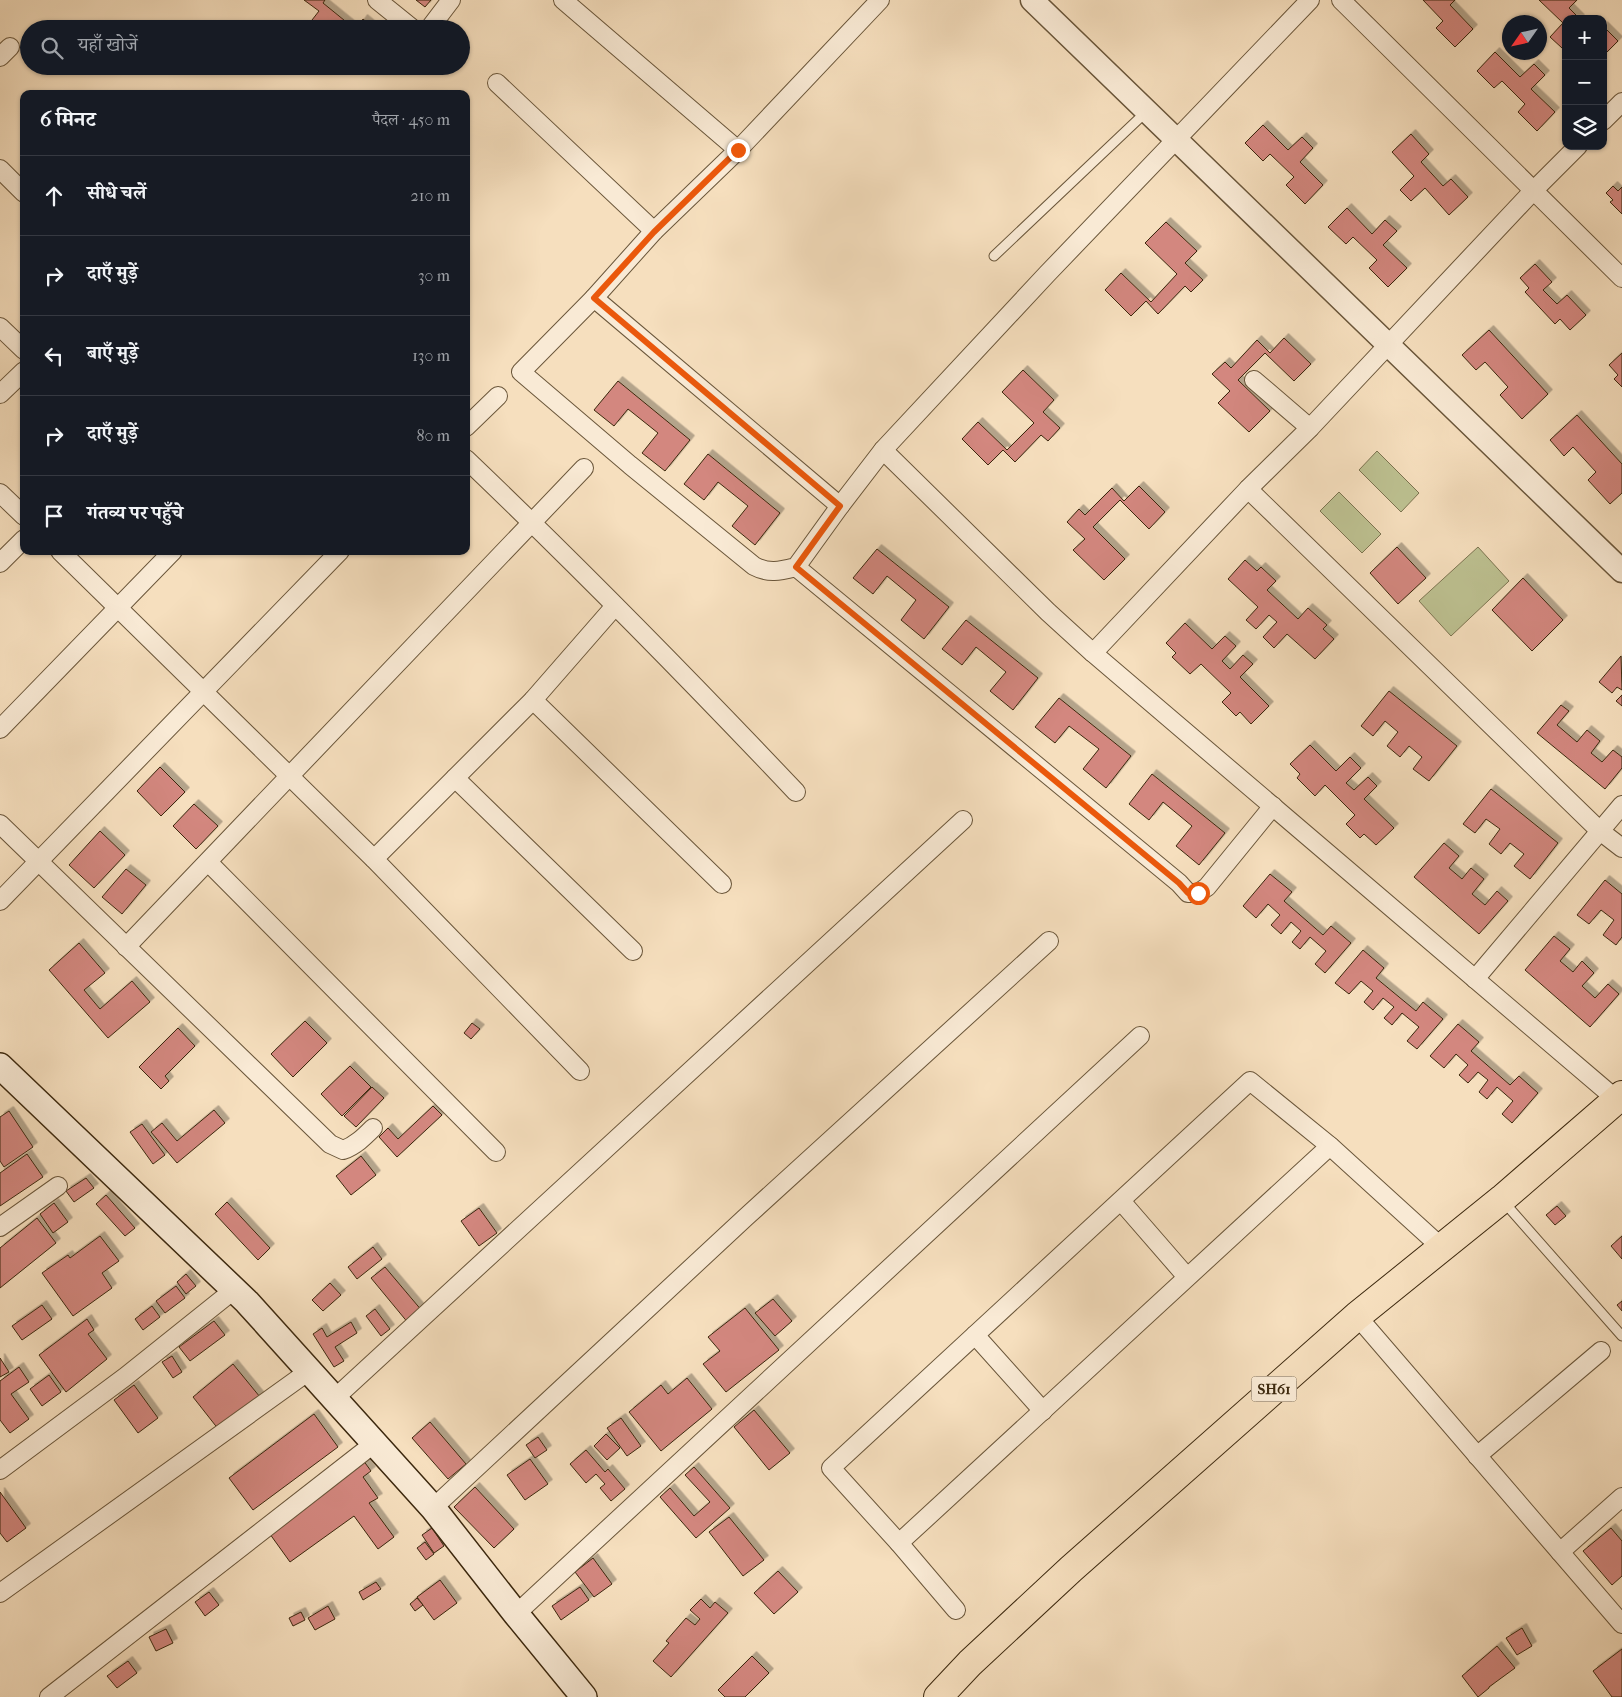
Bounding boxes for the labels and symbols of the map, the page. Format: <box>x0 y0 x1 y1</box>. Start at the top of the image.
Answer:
north arrow <box>1502 15 1547 60</box>
route end <box>727 139 750 162</box>
route start <box>1187 882 1210 905</box>
road number: SH61 <box>1252 1376 1296 1402</box>

